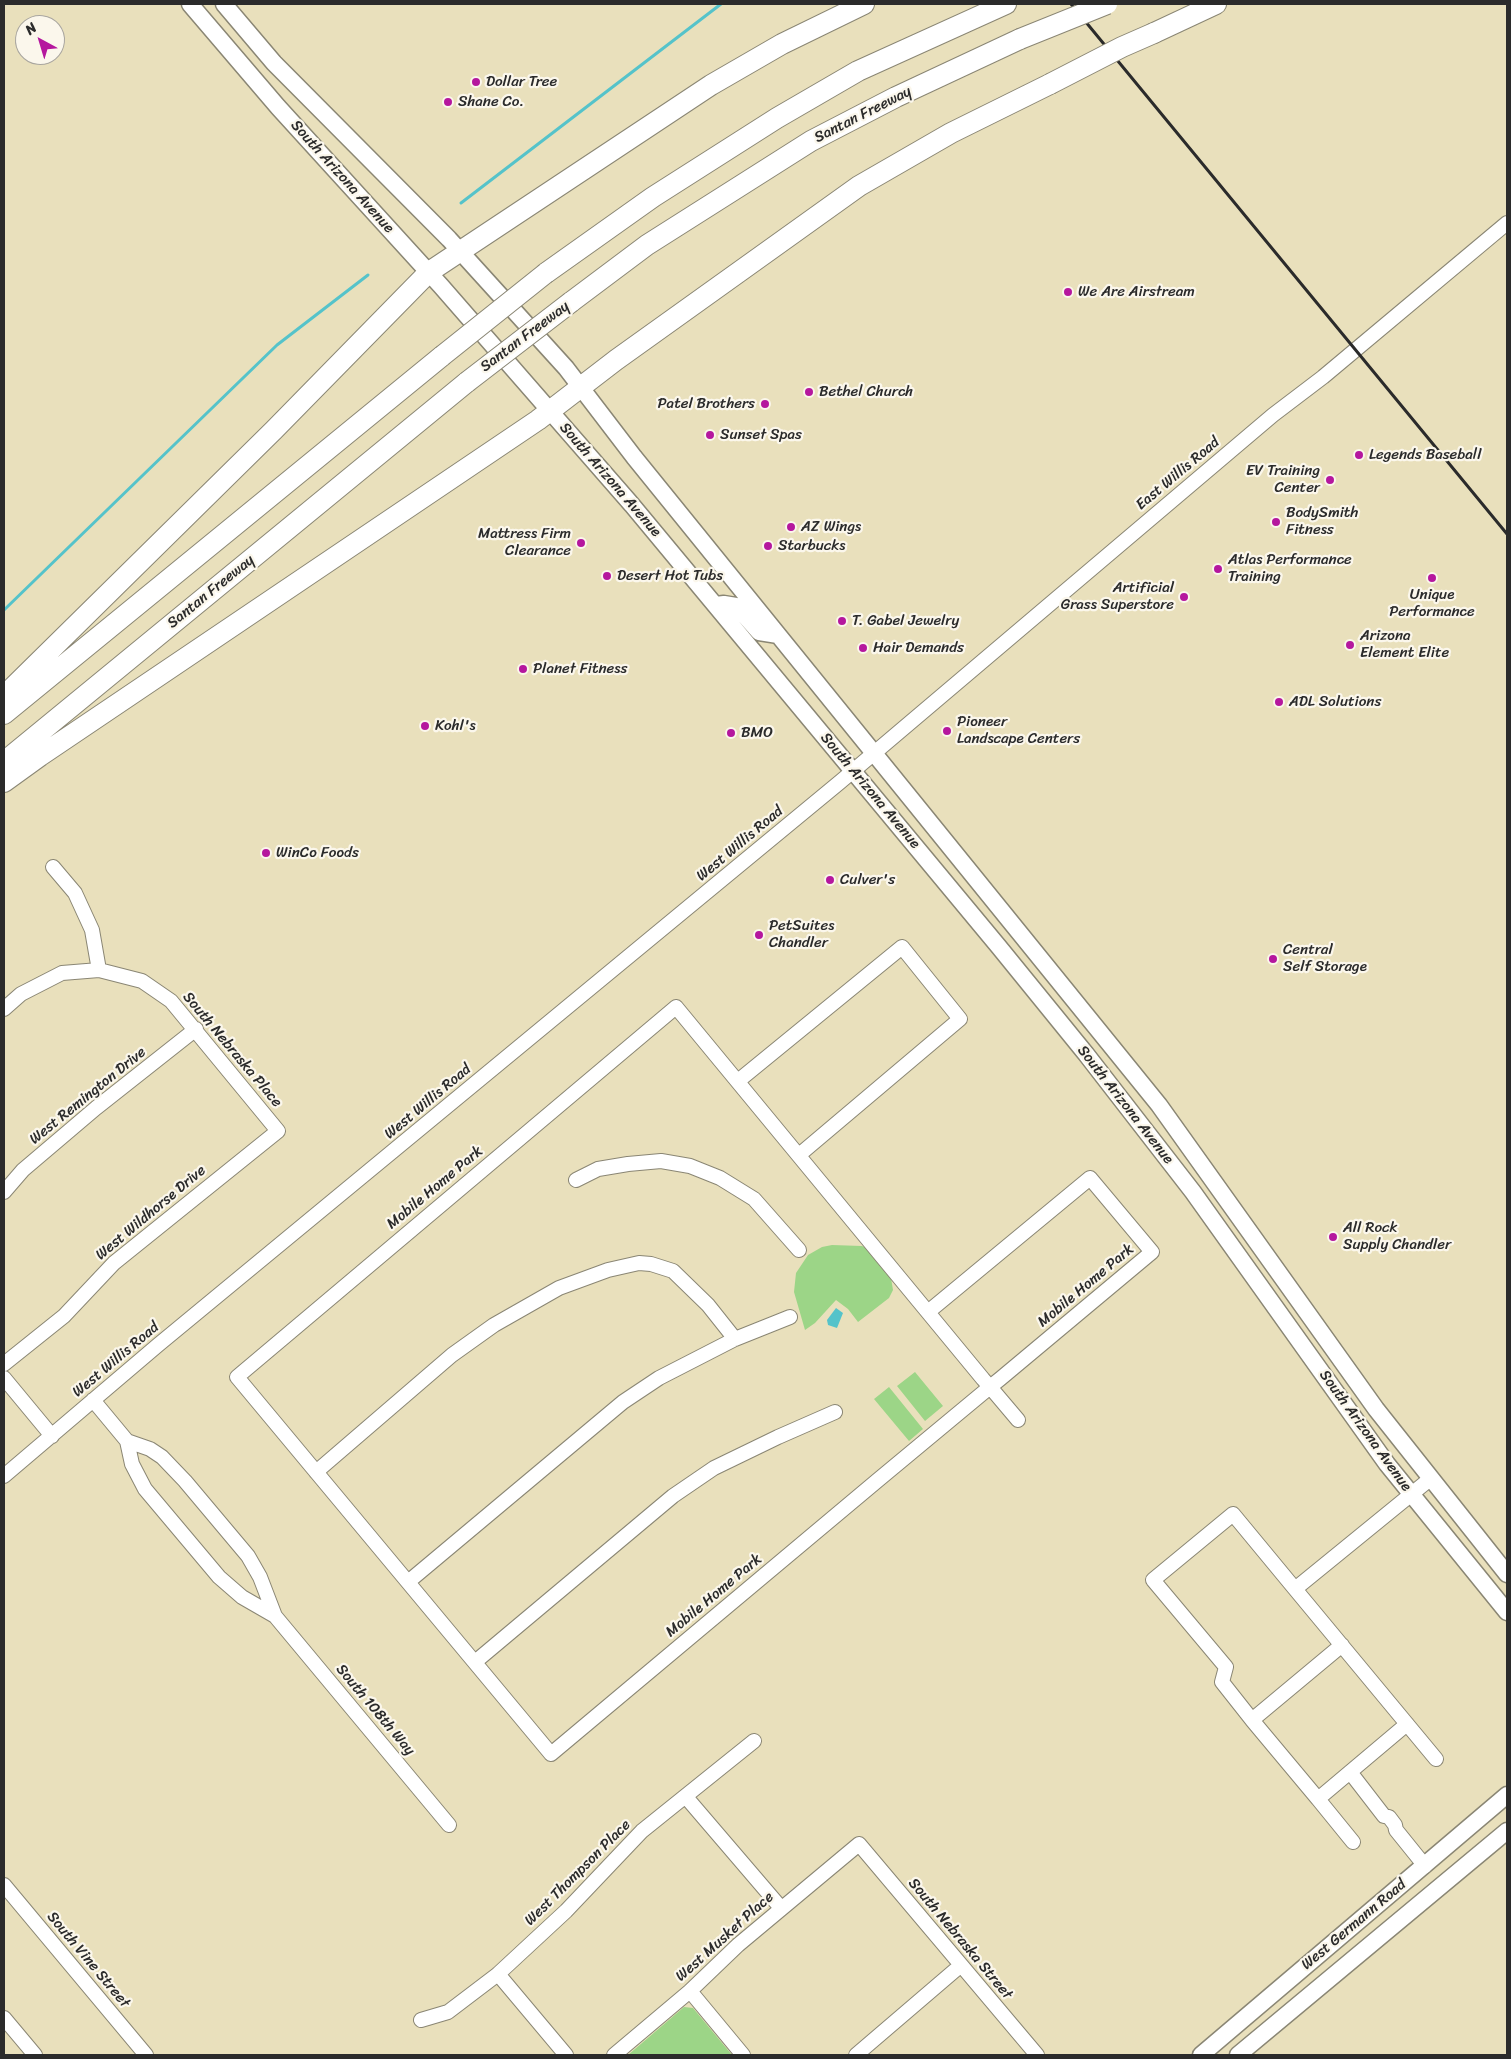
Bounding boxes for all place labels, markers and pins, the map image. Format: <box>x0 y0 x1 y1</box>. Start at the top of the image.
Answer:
place label: Dollar Tree <box>486 73 557 91</box>
marker: Dollar Tree <box>470 76 482 88</box>
place label: Shane Co. <box>458 93 524 111</box>
marker: Shane Co. <box>442 96 454 108</box>
place label: We Are Airstream <box>1078 283 1195 301</box>
marker: We Are Airstream <box>1062 286 1074 298</box>
place label: Bethel Church <box>819 383 913 401</box>
marker: Bethel Church <box>803 386 815 398</box>
place label: Patel Brothers <box>658 395 755 413</box>
marker: Patel Brothers <box>759 398 771 410</box>
place label: Sunset Spas <box>720 426 802 444</box>
marker: Sunset Spas <box>704 429 716 441</box>
place label: Legends Baseball <box>1369 446 1481 464</box>
marker: Legends Baseball <box>1353 449 1365 461</box>
place label: EV Training Center <box>1246 462 1320 497</box>
marker: EV Training Center <box>1324 474 1336 486</box>
place label: BodySmith Fitness <box>1286 504 1358 539</box>
marker: BodySmith Fitness <box>1270 516 1282 528</box>
place label: AZ Wings <box>801 518 861 536</box>
marker: AZ Wings <box>785 521 797 533</box>
place label: Mattress Firm Clearance <box>478 525 571 560</box>
marker: Mattress Firm Clearance <box>575 537 587 549</box>
place label: Starbucks <box>778 537 845 555</box>
marker: Starbucks <box>762 540 774 552</box>
place label: Atlas Performance Training <box>1228 551 1352 586</box>
marker: Atlas Performance Training <box>1212 563 1224 575</box>
place label: Desert Hot Tubs <box>617 567 723 585</box>
marker: Desert Hot Tubs <box>601 570 613 582</box>
marker: Unique Performance <box>1426 572 1438 584</box>
place label: Artificial Grass Superstore <box>1061 579 1174 614</box>
place label: Unique Performance <box>1389 586 1475 621</box>
marker: Artificial Grass Superstore <box>1178 591 1190 603</box>
place label: T. Gabel Jewelry <box>852 612 959 630</box>
marker: T. Gabel Jewelry <box>836 615 848 627</box>
place label: Arizona Element Elite <box>1360 627 1449 662</box>
place label: Hair Demands <box>873 639 964 657</box>
marker: Arizona Element Elite <box>1344 639 1356 651</box>
marker: Hair Demands <box>857 642 869 654</box>
place label: Planet Fitness <box>533 660 627 678</box>
marker: Planet Fitness <box>517 663 529 675</box>
place label: ADL Solutions <box>1289 693 1381 711</box>
marker: ADL Solutions <box>1273 696 1285 708</box>
place label: Pioneer Landscape Centers <box>957 713 1080 748</box>
place label: Kohl's <box>435 717 476 735</box>
marker: Kohl's <box>419 720 431 732</box>
place label: BMO <box>741 724 773 742</box>
marker: Pioneer Landscape Centers <box>941 725 953 737</box>
marker: BMO <box>725 727 737 739</box>
place label: WinCo Foods <box>276 844 359 862</box>
marker: WinCo Foods <box>260 847 272 859</box>
place label: Culver's <box>840 871 895 889</box>
marker: Culver's <box>824 874 836 886</box>
place label: PetSuites Chandler <box>769 917 834 952</box>
marker: PetSuites Chandler <box>753 929 765 941</box>
place label: Central Self Storage <box>1283 941 1367 976</box>
marker: Central Self Storage <box>1267 953 1279 965</box>
place label: All Rock Supply Chandler <box>1343 1219 1451 1254</box>
marker: All Rock Supply Chandler <box>1327 1231 1339 1243</box>

